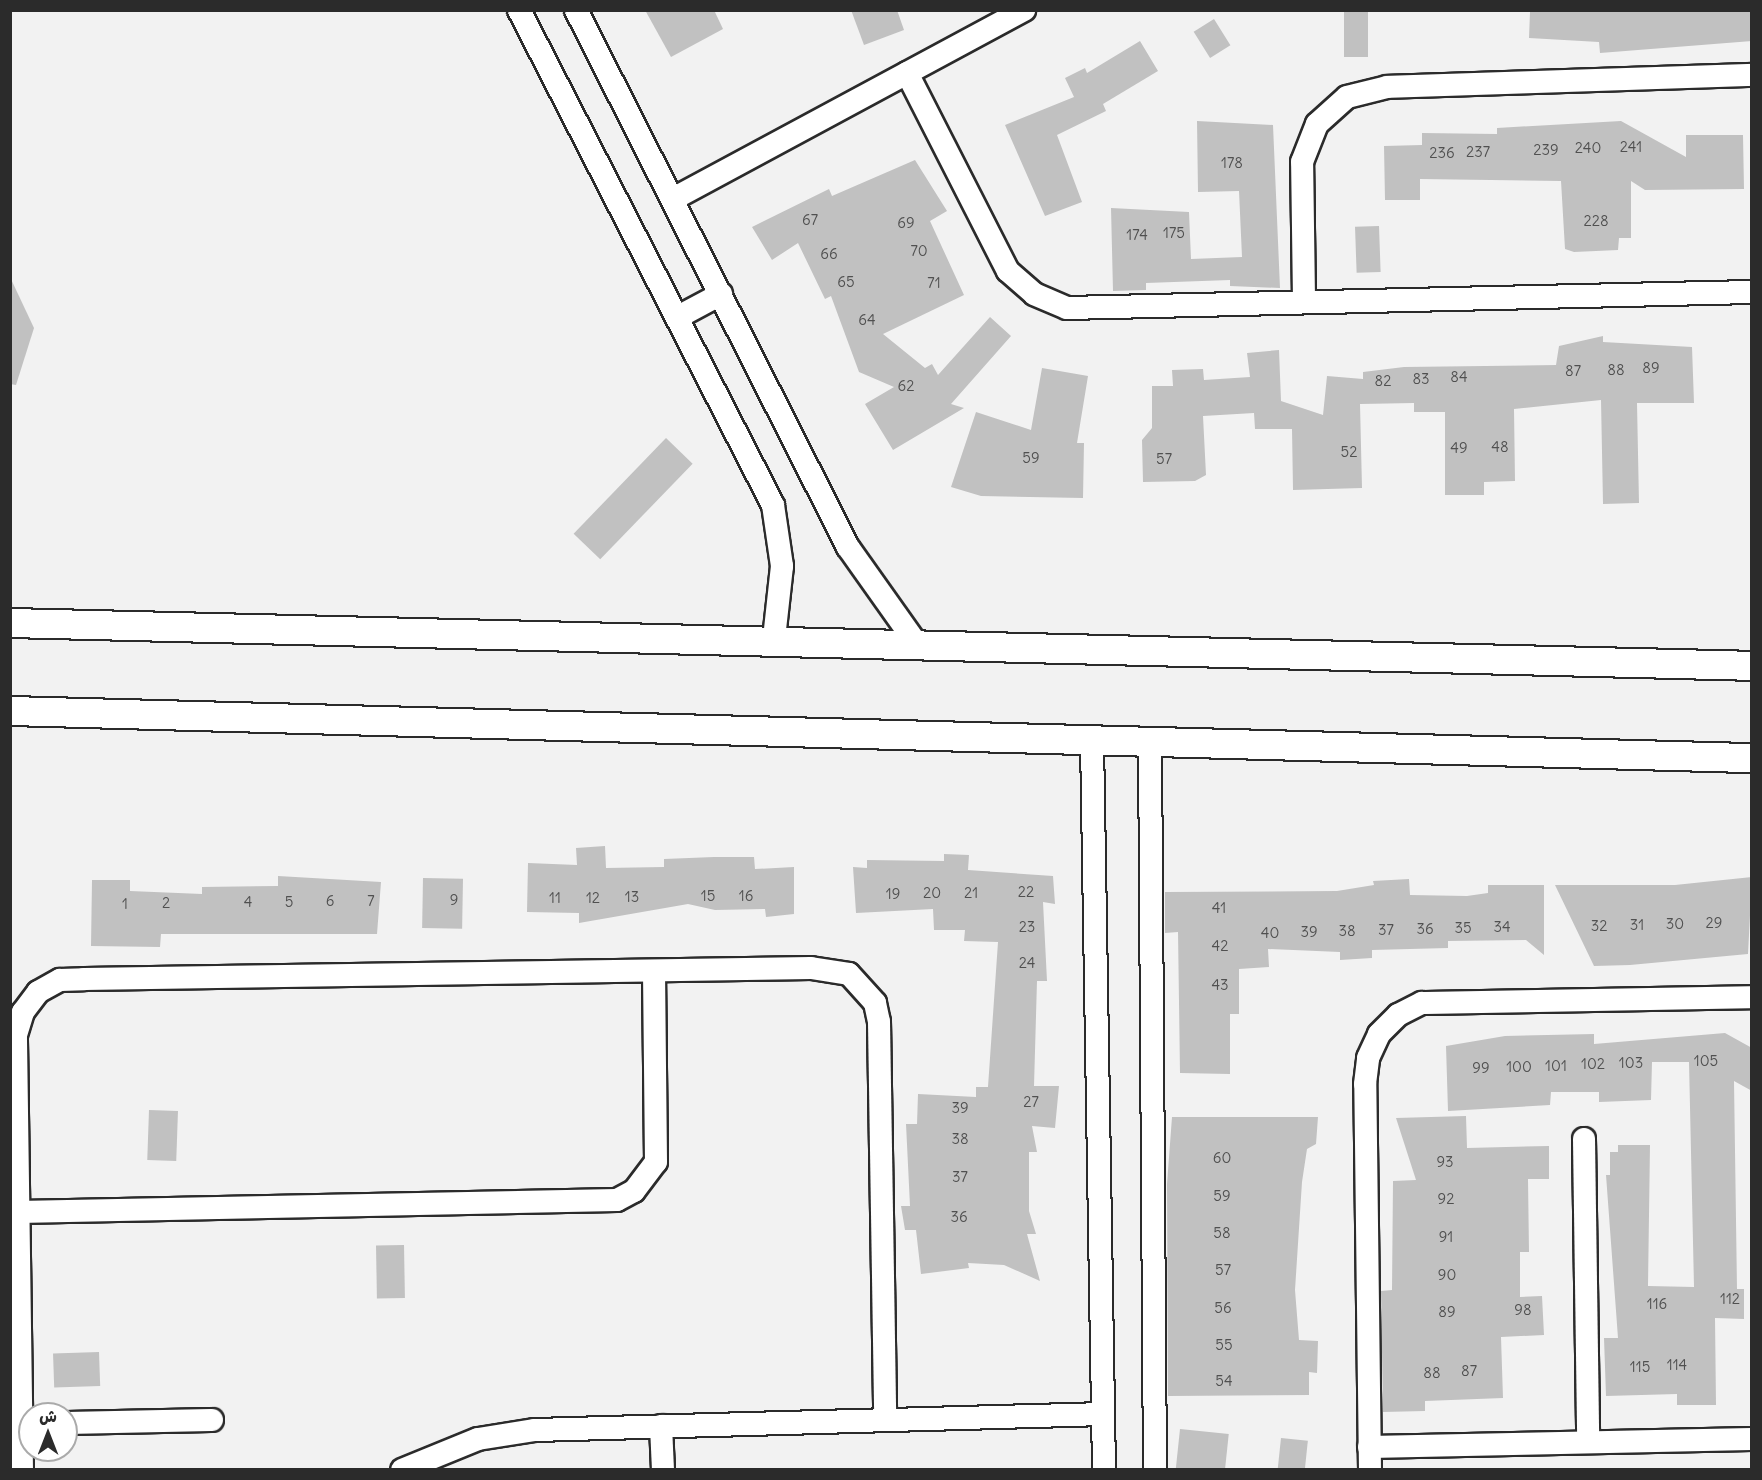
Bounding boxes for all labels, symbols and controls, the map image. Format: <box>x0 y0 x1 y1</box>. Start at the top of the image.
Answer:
house number: 241 <box>1620 138 1642 156</box>
house number: 240 <box>1575 139 1601 157</box>
house number: 239 <box>1533 141 1559 159</box>
house number: 237 <box>1466 143 1490 161</box>
house number: 236 <box>1429 144 1455 162</box>
house number: 178 <box>1221 154 1243 172</box>
house number: 67 <box>802 211 818 229</box>
house number: 228 <box>1583 212 1609 230</box>
house number: 69 <box>897 214 915 232</box>
house number: 175 <box>1163 224 1185 242</box>
house number: 174 <box>1126 226 1148 244</box>
house number: 70 <box>910 242 928 260</box>
house number: 66 <box>820 245 838 263</box>
house number: 65 <box>837 273 855 291</box>
house number: 71 <box>927 274 941 292</box>
house number: 64 <box>858 311 876 329</box>
house number: 89 <box>1642 359 1660 377</box>
house number: 88 <box>1607 361 1625 379</box>
house number: 87 <box>1565 362 1581 380</box>
house number: 84 <box>1450 368 1468 386</box>
house number: 83 <box>1412 370 1430 388</box>
house number: 82 <box>1375 372 1391 390</box>
house number: 62 <box>898 377 914 395</box>
house number: 48 <box>1491 438 1509 456</box>
house number: 49 <box>1450 439 1468 457</box>
house number: 52 <box>1341 443 1357 461</box>
house number: 59 <box>1022 449 1040 467</box>
house number: 57 <box>1156 450 1172 468</box>
house number: 22 <box>1018 883 1034 901</box>
house number: 20 <box>923 884 941 902</box>
house number: 21 <box>964 884 978 902</box>
house number: 19 <box>886 885 900 903</box>
house number: 15 <box>701 887 715 905</box>
house number: 16 <box>739 887 753 905</box>
house number: 13 <box>625 888 639 906</box>
house number: 11 <box>549 889 561 907</box>
house number: 12 <box>586 889 600 907</box>
house number: 9 <box>450 891 458 909</box>
house number: 6 <box>326 892 334 910</box>
house number: 7 <box>367 892 375 910</box>
house number: 4 <box>244 893 252 911</box>
house number: 5 <box>285 893 293 911</box>
house number: 2 <box>162 894 170 912</box>
house number: 1 <box>122 895 128 913</box>
house number: 41 <box>1212 899 1226 917</box>
house number: 29 <box>1706 914 1722 932</box>
house number: 30 <box>1666 915 1684 933</box>
house number: 31 <box>1630 916 1644 934</box>
house number: 32 <box>1591 917 1607 935</box>
house number: 23 <box>1019 918 1035 936</box>
house number: 34 <box>1493 918 1511 936</box>
house number: 35 <box>1454 919 1472 937</box>
house number: 36 <box>1416 920 1434 938</box>
house number: 37 <box>1378 921 1394 939</box>
house number: 38 <box>1338 922 1356 940</box>
house number: 39 <box>1300 923 1318 941</box>
house number: 40 <box>1261 924 1279 942</box>
house number: 42 <box>1212 937 1228 955</box>
house number: 24 <box>1019 954 1035 972</box>
house number: 43 <box>1211 976 1229 994</box>
house number: 105 <box>1694 1052 1718 1070</box>
house number: 103 <box>1619 1054 1643 1072</box>
house number: 102 <box>1581 1055 1605 1073</box>
house number: 101 <box>1545 1057 1567 1075</box>
house number: 100 <box>1506 1058 1532 1076</box>
house number: 99 <box>1472 1059 1490 1077</box>
house number: 27 <box>1023 1093 1039 1111</box>
house number: 39 <box>951 1099 969 1117</box>
house number: 38 <box>951 1130 969 1148</box>
house number: 60 <box>1213 1149 1231 1167</box>
house number: 93 <box>1436 1153 1454 1171</box>
house number: 37 <box>952 1168 968 1186</box>
house number: 59 <box>1213 1187 1231 1205</box>
house number: 92 <box>1438 1190 1454 1208</box>
house number: 36 <box>950 1208 968 1226</box>
house number: 58 <box>1213 1224 1231 1242</box>
house number: 91 <box>1439 1228 1453 1246</box>
house number: 57 <box>1215 1261 1231 1279</box>
house number: 90 <box>1438 1266 1456 1284</box>
house number: 112 <box>1720 1290 1740 1308</box>
house number: 116 <box>1647 1295 1667 1313</box>
house number: 56 <box>1214 1299 1232 1317</box>
house number: 98 <box>1514 1301 1532 1319</box>
house number: 89 <box>1438 1303 1456 1321</box>
house number: 55 <box>1215 1336 1233 1354</box>
house number: 114 <box>1667 1356 1687 1374</box>
house number: 115 <box>1630 1358 1650 1376</box>
house number: 87 <box>1461 1362 1477 1380</box>
house number: 88 <box>1423 1364 1441 1382</box>
house number: 54 <box>1215 1372 1233 1390</box>
north arrow <box>18 1402 78 1462</box>
text: ش <box>39 1406 57 1426</box>

